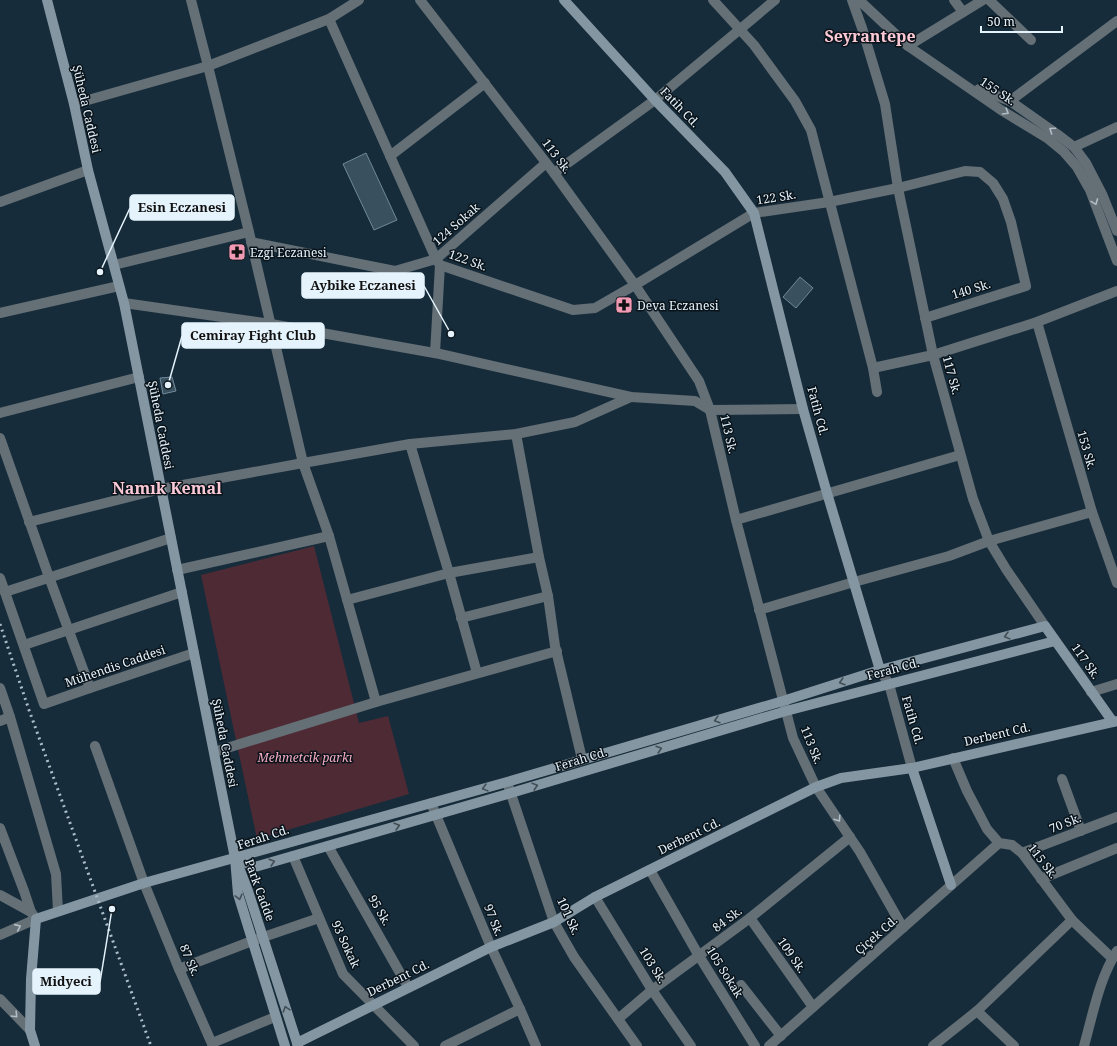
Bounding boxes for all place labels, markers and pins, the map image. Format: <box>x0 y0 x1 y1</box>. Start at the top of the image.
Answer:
callout: Esin Eczanesi <box>130 195 234 220</box>
pharmacy icon: Ezgi Eczanesi <box>227 242 247 262</box>
place label: Ezgi Eczanesi <box>250 244 327 261</box>
callout: Aybike Eczanesi <box>302 273 424 298</box>
pharmacy icon: Deva Eczanesi <box>614 295 634 315</box>
place label: Deva Eczanesi <box>637 297 719 314</box>
callout: Cemiray Fight Club <box>182 323 324 348</box>
callout: Midyeci <box>33 969 100 994</box>

